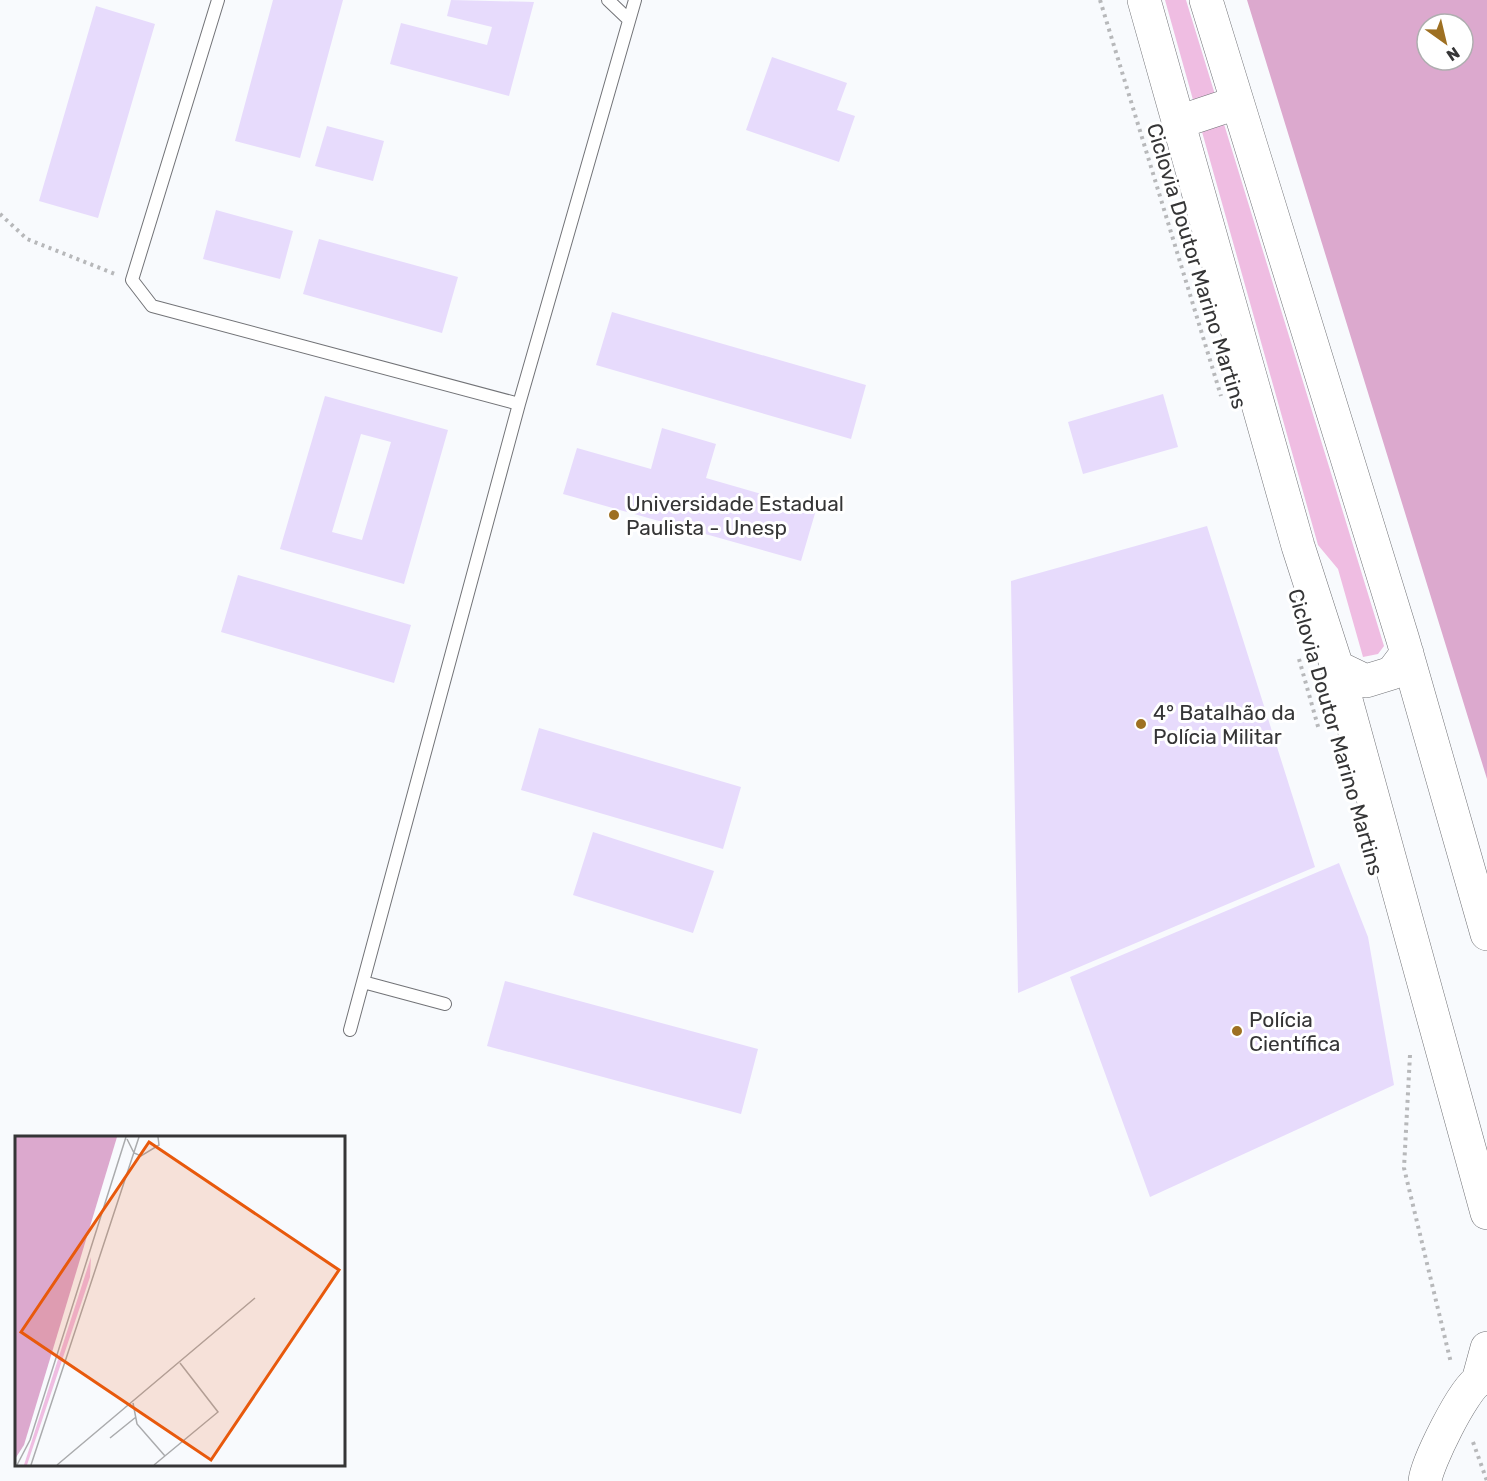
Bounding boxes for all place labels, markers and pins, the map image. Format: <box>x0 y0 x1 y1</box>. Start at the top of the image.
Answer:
place label: Universidade Estadual Paulista - Unesp <box>626 491 844 540</box>
marker: Universidade Estadual Paulista - Unesp <box>607 508 621 522</box>
place label: 4° Batalhão da Polícia Militar <box>1153 700 1295 749</box>
marker: 4° Batalhão da Polícia Militar <box>1134 717 1148 731</box>
place label: Polícia Científica <box>1249 1007 1340 1056</box>
marker: Polícia Científica <box>1230 1024 1244 1038</box>

